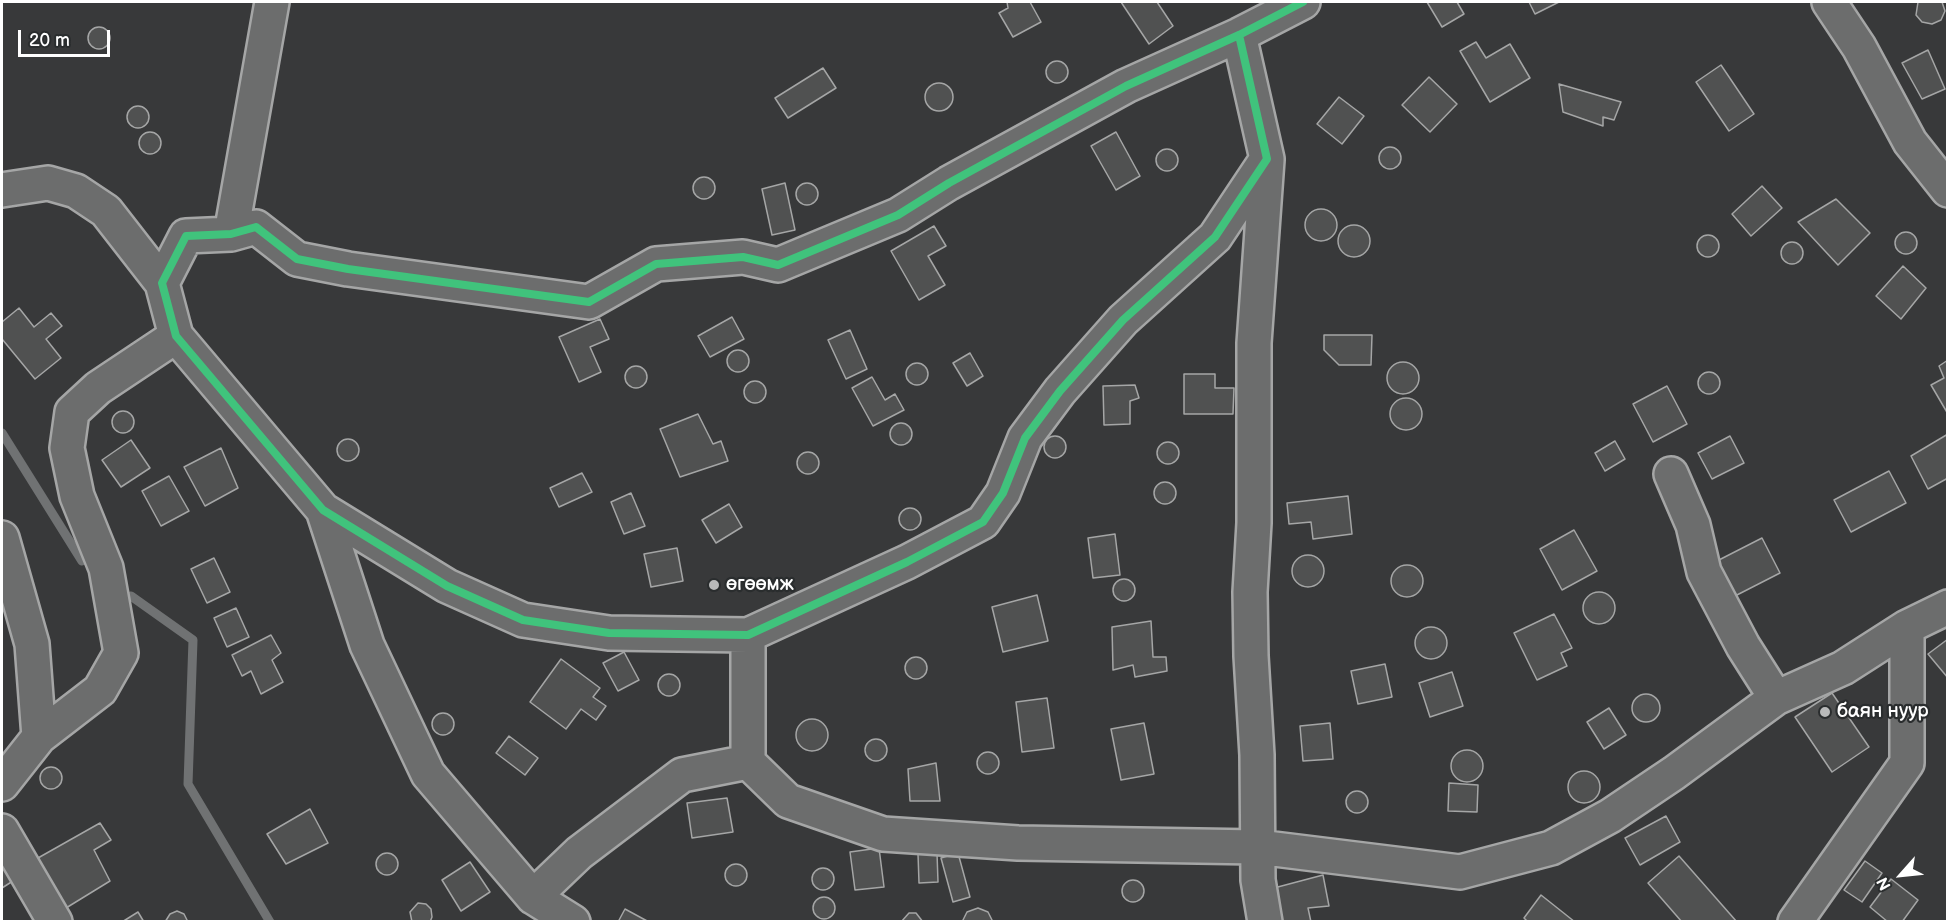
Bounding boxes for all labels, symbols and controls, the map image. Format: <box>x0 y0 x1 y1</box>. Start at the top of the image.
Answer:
scale bar <box>21 18 112 56</box>
text: 20 m <box>29 30 70 51</box>
place label: өгөөмж <box>726 573 794 597</box>
marker: өгөөмж <box>707 578 721 592</box>
place label: баян нуур <box>1837 700 1929 724</box>
marker: баян нуур <box>1818 705 1832 719</box>
north arrow <box>1871 845 1931 905</box>
text: N <box>1873 874 1896 893</box>

